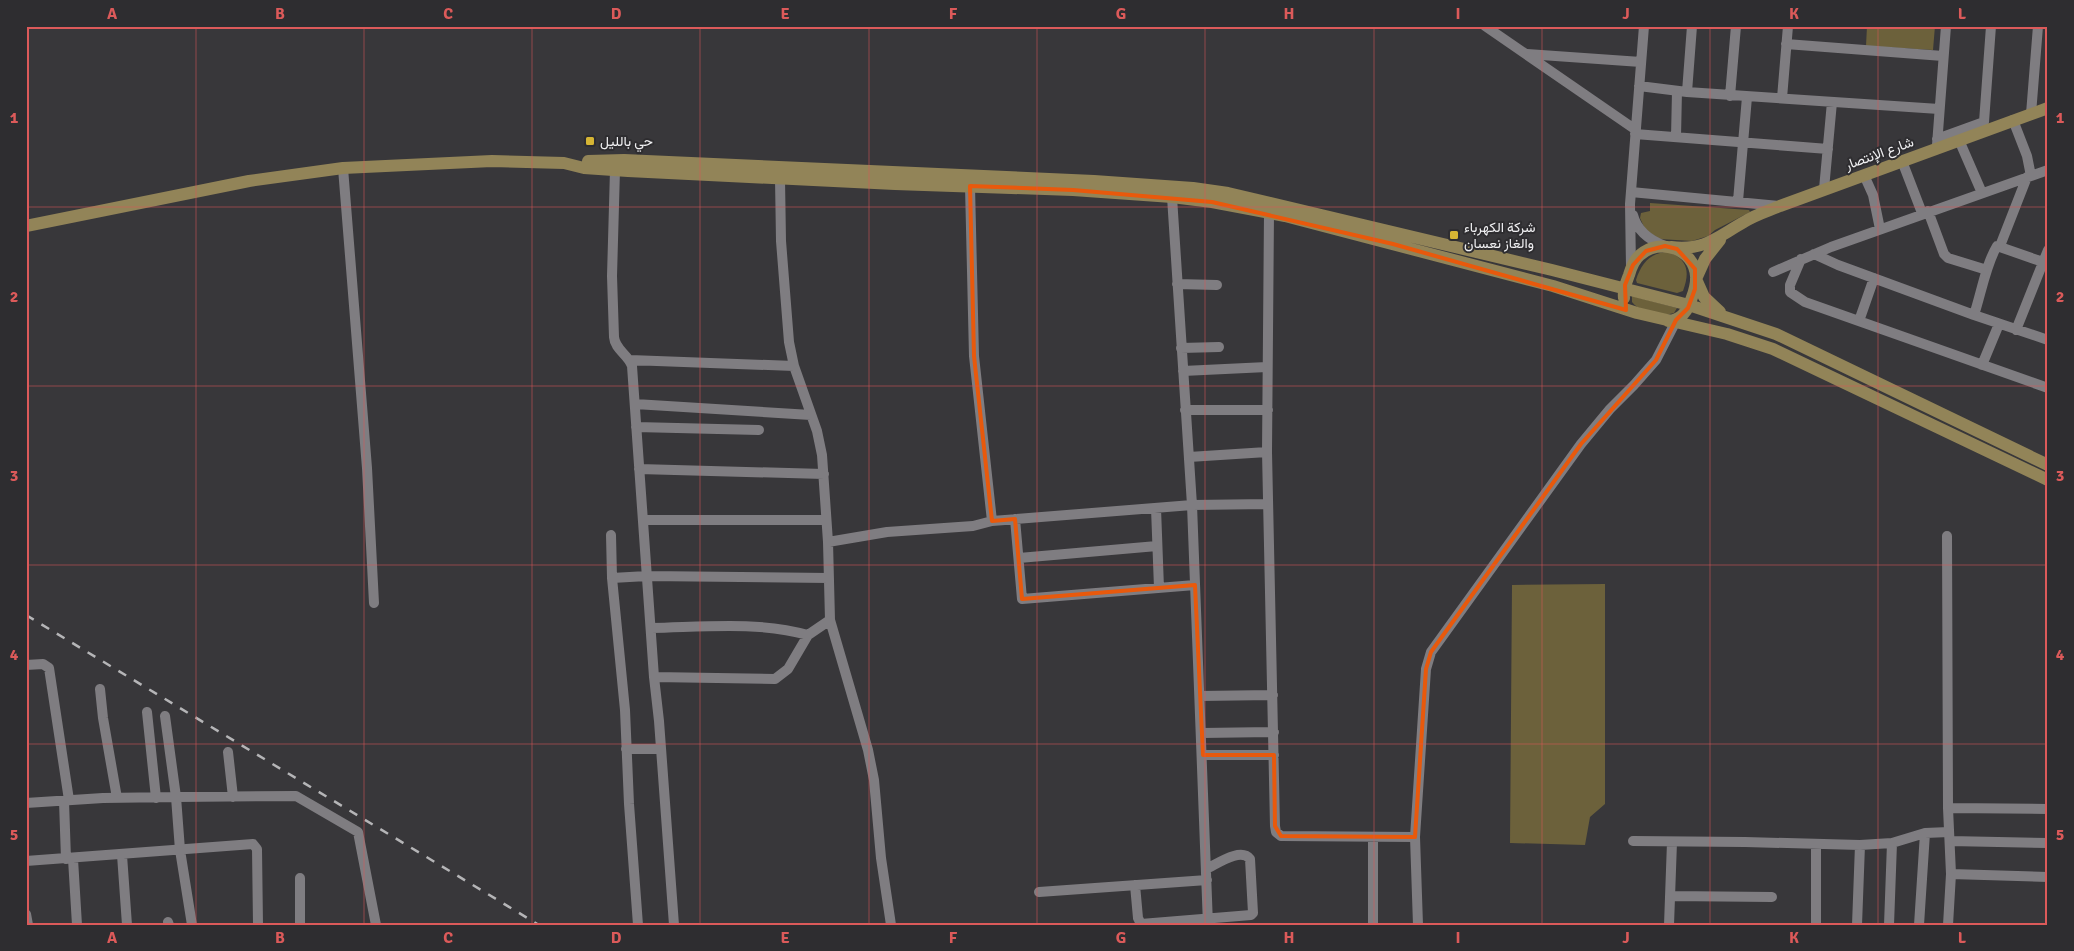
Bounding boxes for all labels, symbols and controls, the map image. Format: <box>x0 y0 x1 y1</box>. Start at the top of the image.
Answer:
text: A <box>107 4 118 24</box>
text: B <box>275 4 285 24</box>
text: C <box>443 4 453 24</box>
text: D <box>611 4 622 24</box>
text: E <box>780 4 790 24</box>
text: F <box>949 4 958 24</box>
text: G <box>1116 4 1126 24</box>
text: H <box>1284 4 1294 24</box>
text: I <box>1455 4 1461 24</box>
text: J <box>1622 4 1630 24</box>
text: K <box>1789 4 1799 24</box>
text: L <box>1958 4 1967 24</box>
text: 1 <box>10 108 19 128</box>
text: 1 <box>2056 108 2065 128</box>
place label: حي بالليل <box>600 133 653 153</box>
street label: شارع الإنتصار <box>1842 133 1917 176</box>
marker: حي بالليل <box>584 135 596 147</box>
place label: شركة الكهرباء والغاز نعسان <box>1464 219 1536 252</box>
marker: شركة الكهرباء والغاز نعسان <box>1448 229 1460 241</box>
text: 2 <box>10 287 18 307</box>
text: 2 <box>2056 287 2064 307</box>
text: 3 <box>10 466 18 486</box>
text: 3 <box>2056 466 2064 486</box>
text: 4 <box>10 645 19 665</box>
text: 4 <box>2056 645 2065 665</box>
text: 5 <box>10 825 18 845</box>
text: 5 <box>2056 825 2064 845</box>
text: A <box>107 928 118 948</box>
text: B <box>275 928 285 948</box>
text: C <box>443 928 453 948</box>
text: D <box>611 928 622 948</box>
text: E <box>780 928 790 948</box>
text: F <box>949 928 958 948</box>
text: G <box>1116 928 1126 948</box>
text: H <box>1284 928 1294 948</box>
text: I <box>1455 928 1461 948</box>
text: J <box>1622 928 1630 948</box>
text: K <box>1789 928 1799 948</box>
text: L <box>1958 928 1967 948</box>

